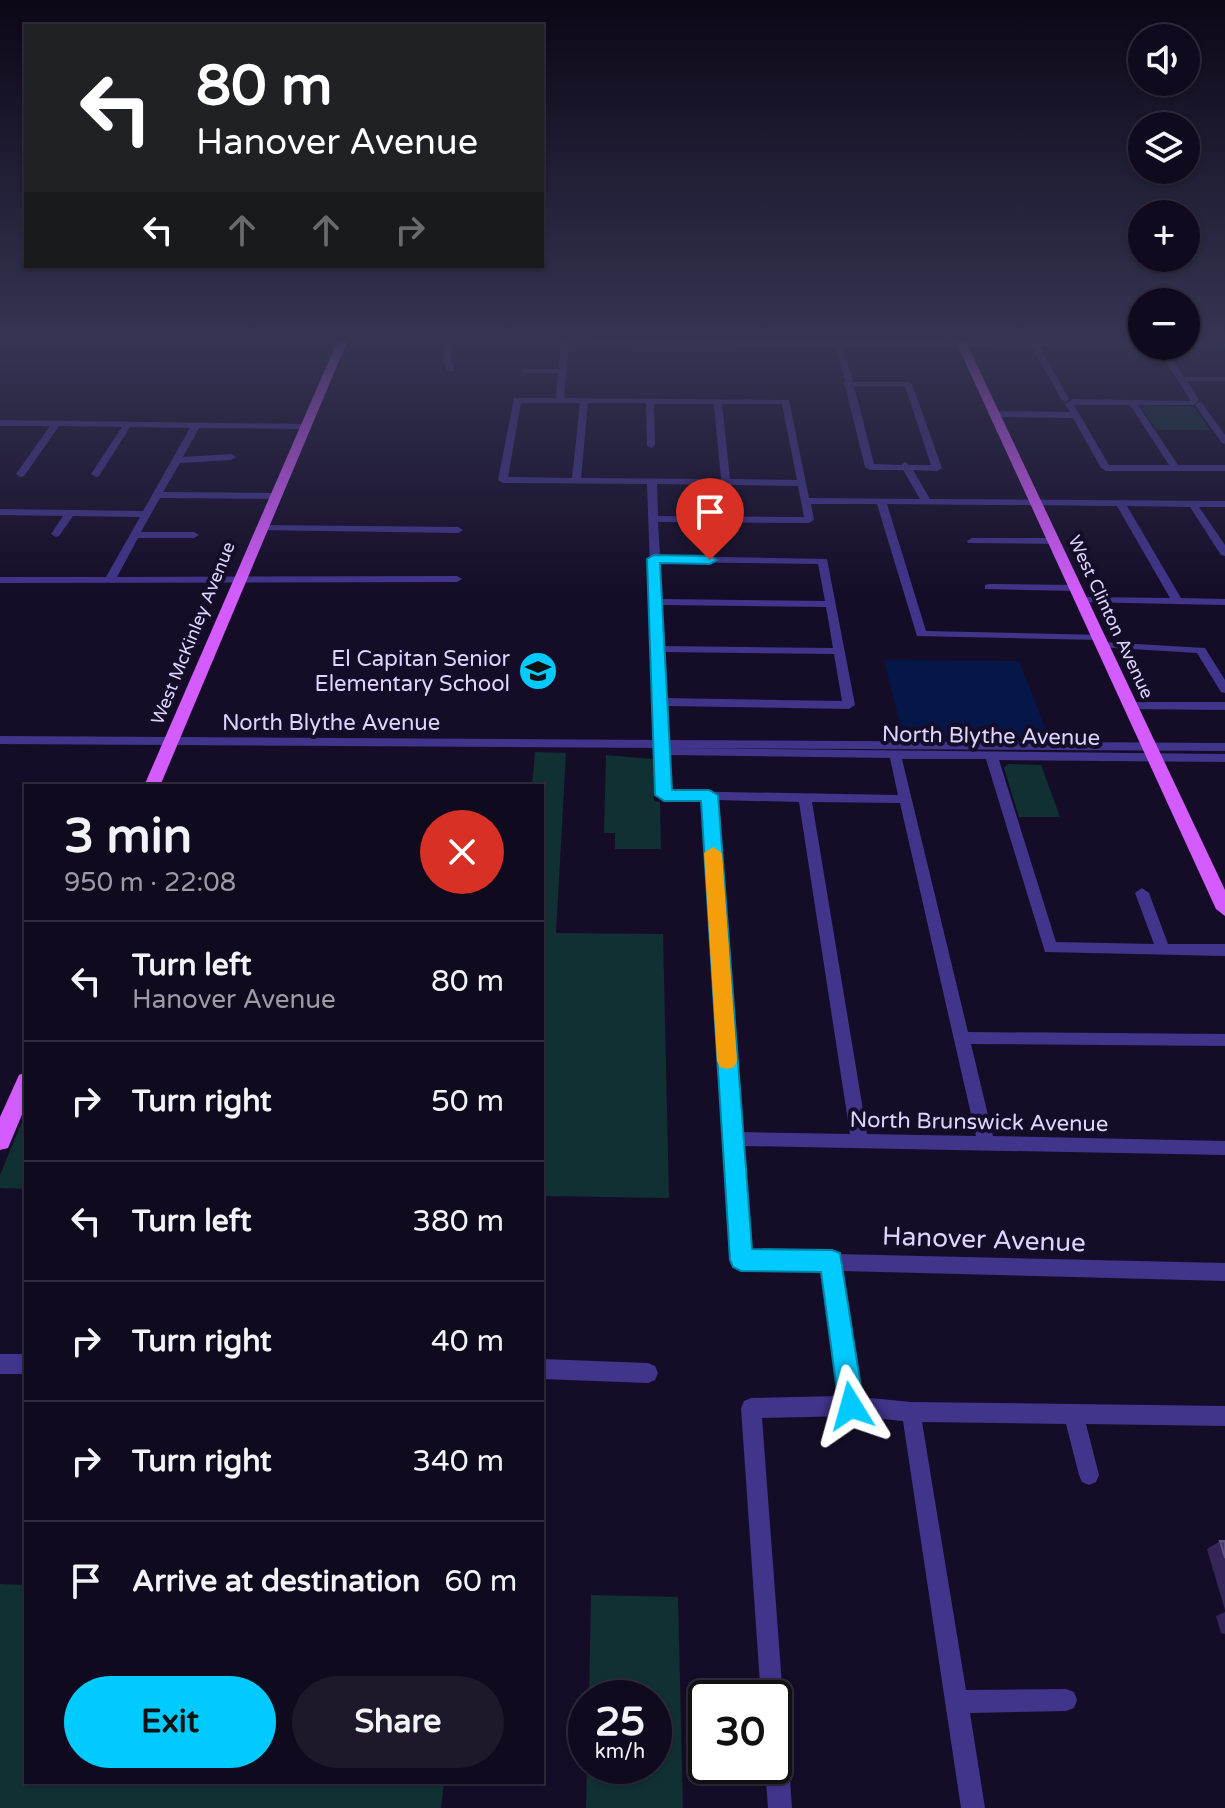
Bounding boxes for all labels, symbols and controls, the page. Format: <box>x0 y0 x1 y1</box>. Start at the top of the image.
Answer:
map controls <box>1128 24 1200 360</box>
button: sound <box>1128 24 1200 96</box>
text: 80 m <box>196 53 332 120</box>
icon: left <box>64 56 168 160</box>
button: layers <box>1128 112 1200 184</box>
text: Hanover Avenue <box>196 121 478 164</box>
button: + <box>1128 200 1200 272</box>
icon: left <box>136 208 180 252</box>
icon: ahead <box>220 208 264 252</box>
icon: ahead <box>304 208 348 252</box>
icon: right <box>388 208 432 252</box>
button: − <box>1128 288 1200 360</box>
pin <box>676 478 744 560</box>
icon: arrive <box>688 490 732 534</box>
street label: West Clinton Avenue <box>1063 532 1159 702</box>
street label: West McKinley Avenue <box>146 538 240 728</box>
place label: El Capitan Senior Elementary School <box>315 646 511 697</box>
school or university icon: El Capitan Senior Elementary School <box>517 650 559 692</box>
street label: North Blythe Avenue <box>222 710 440 736</box>
street label: North Blythe Avenue <box>882 721 1100 751</box>
text: 3 min <box>64 808 192 866</box>
button: close <box>420 810 504 894</box>
text: 950 m · 22:08 <box>64 867 236 898</box>
text: Turn left <box>132 947 251 984</box>
icon: left <box>64 959 108 1003</box>
text: 80 m <box>431 963 504 1000</box>
text: Hanover Avenue <box>132 984 336 1015</box>
icon: right <box>64 1079 108 1123</box>
text: Turn right <box>132 1083 272 1120</box>
text: 50 m <box>431 1083 504 1120</box>
street label: North Brunswick Avenue <box>850 1107 1108 1137</box>
icon: left <box>64 1199 108 1243</box>
text: Turn left <box>132 1203 251 1240</box>
text: 380 m <box>412 1203 504 1240</box>
street label: Hanover Avenue <box>882 1220 1086 1259</box>
icon: right <box>64 1319 108 1363</box>
text: Turn right <box>132 1323 272 1360</box>
text: 40 m <box>431 1323 504 1360</box>
position arrow <box>809 1364 893 1448</box>
icon: right <box>64 1439 108 1483</box>
text: Turn right <box>132 1443 272 1480</box>
text: 340 m <box>412 1443 504 1480</box>
icon: arrive <box>64 1559 108 1603</box>
text: Arrive at destination <box>132 1563 420 1600</box>
text: 60 m <box>444 1563 517 1600</box>
button: Exit <box>64 1676 276 1768</box>
button: Share <box>292 1676 504 1768</box>
speed limit sign: 30 <box>688 1680 792 1784</box>
text: 25 <box>595 1698 645 1746</box>
text: km/h <box>595 1740 645 1764</box>

